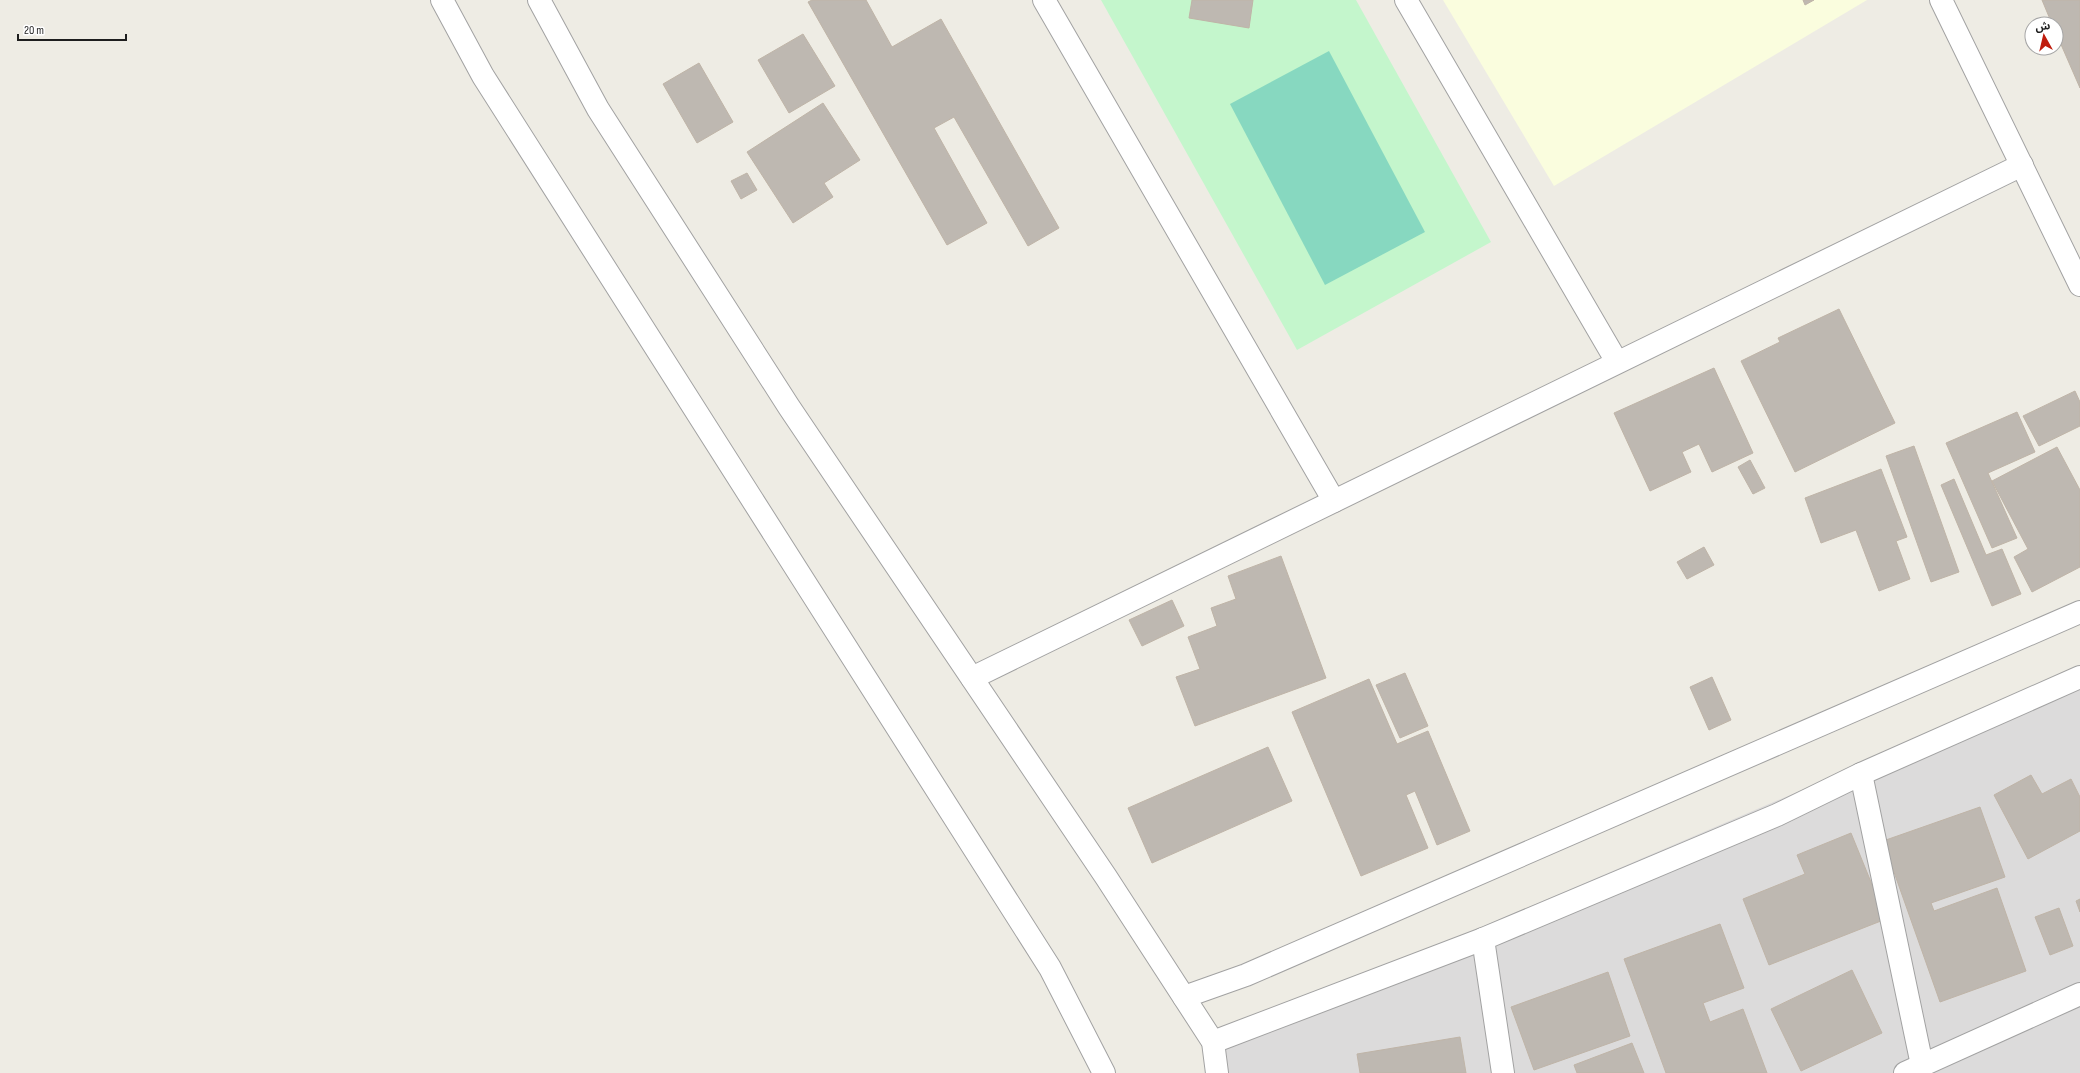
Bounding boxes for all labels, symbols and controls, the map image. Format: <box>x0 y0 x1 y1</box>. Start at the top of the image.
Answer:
scale bar <box>18 16 126 42</box>
north arrow <box>2024 16 2064 56</box>
text: ش <box>2034 19 2051 34</box>
text: 20 m <box>24 23 44 38</box>

